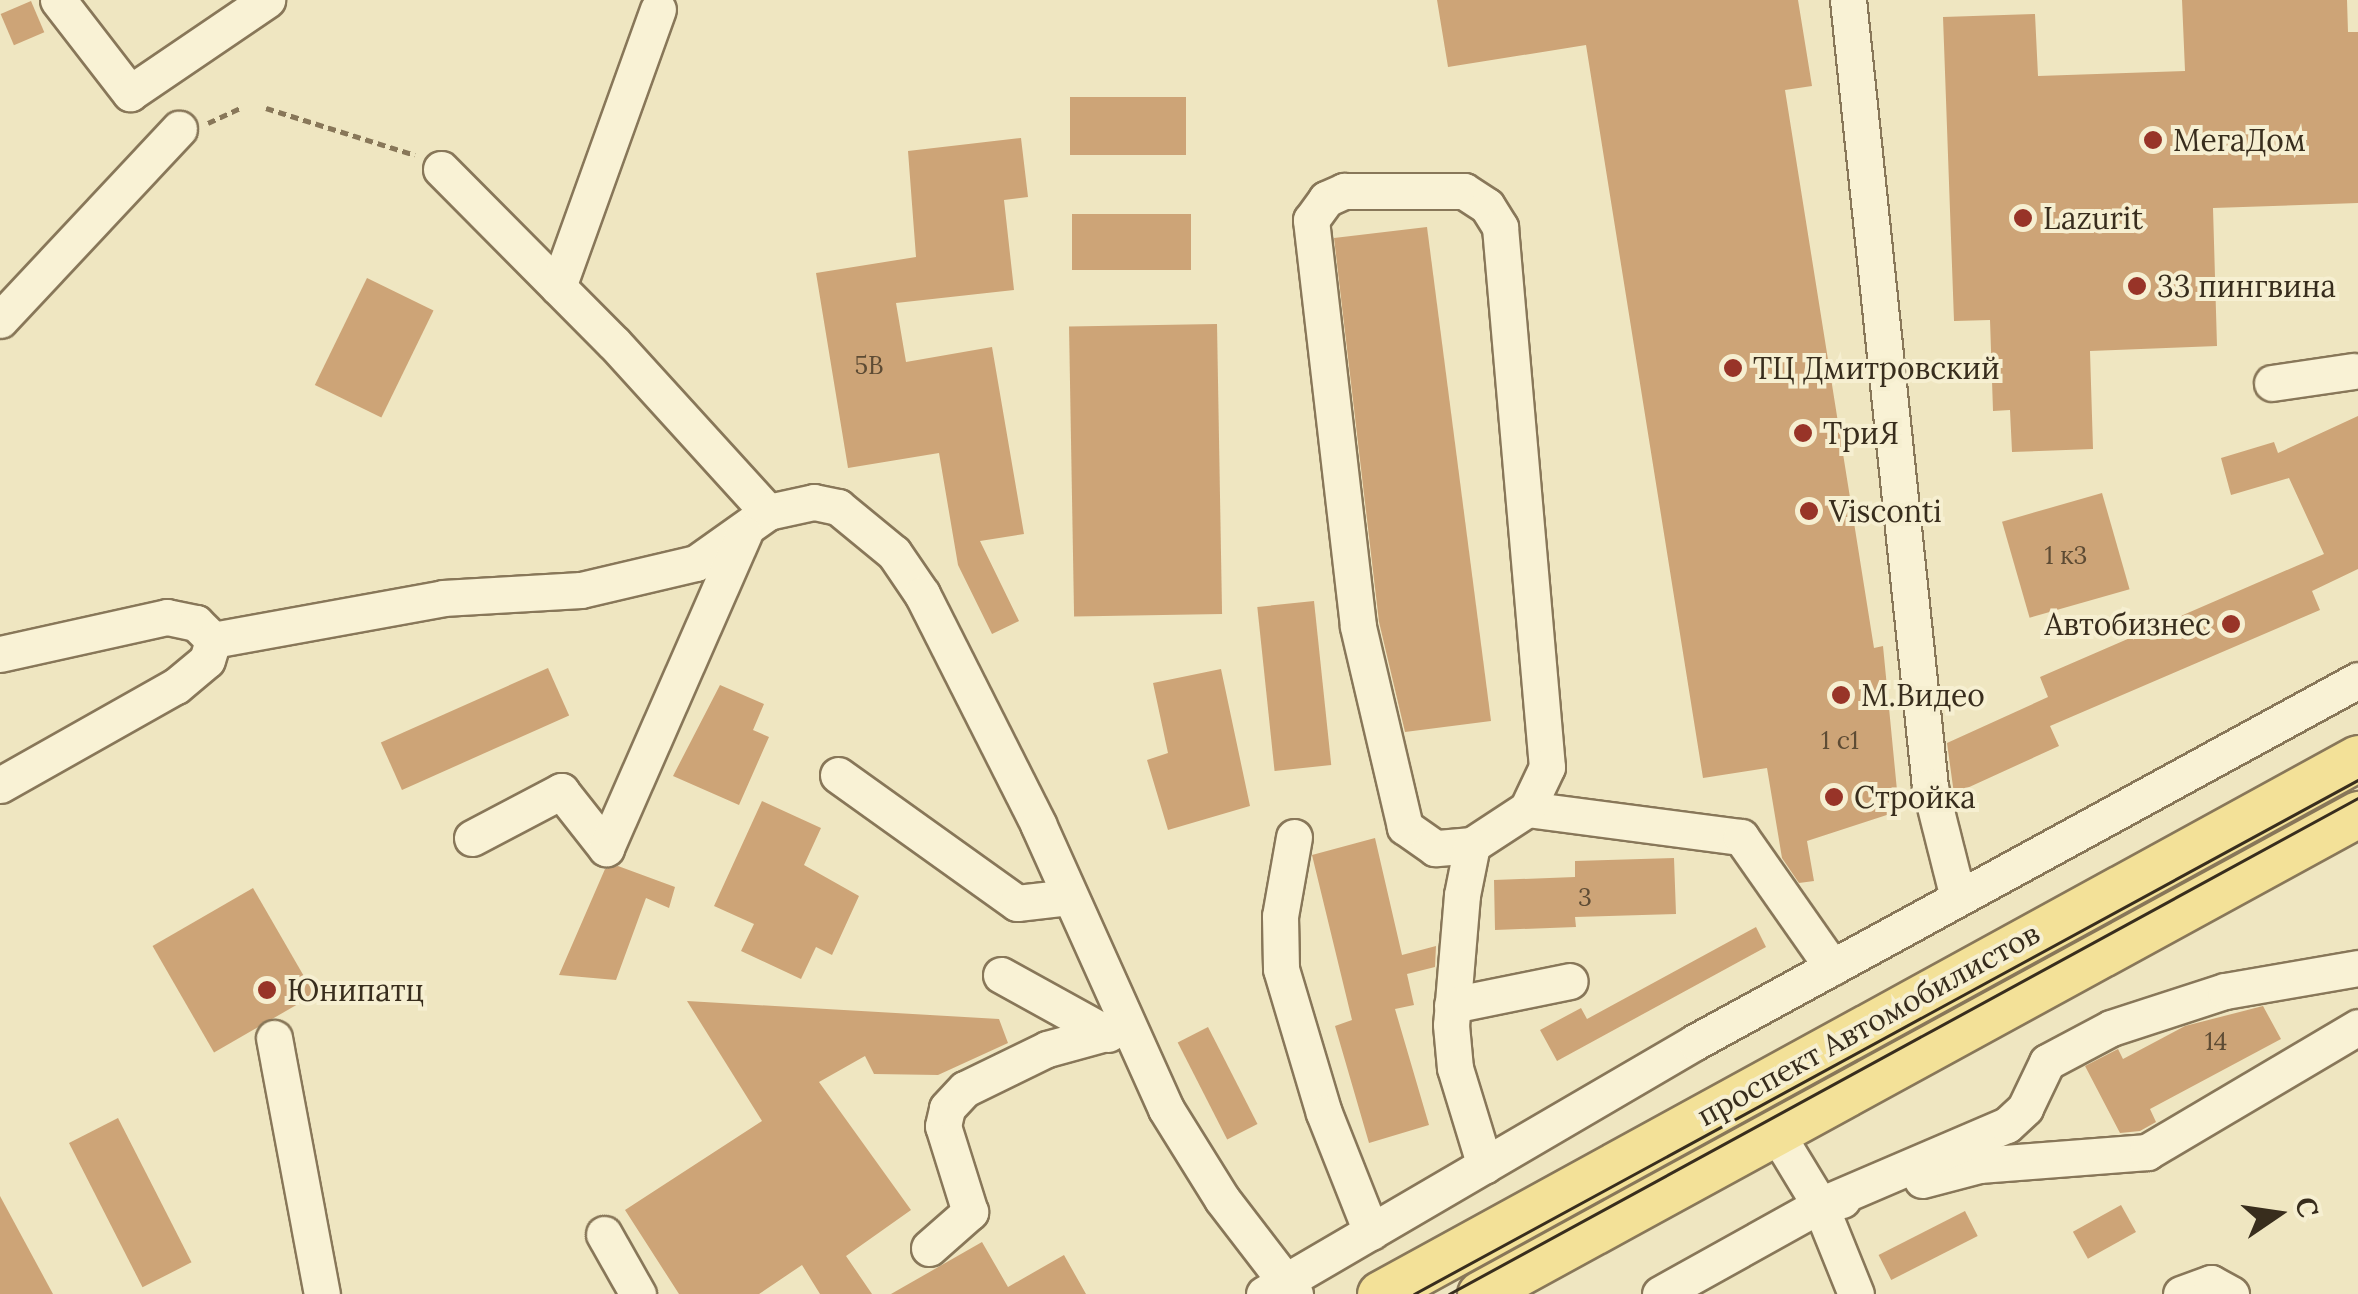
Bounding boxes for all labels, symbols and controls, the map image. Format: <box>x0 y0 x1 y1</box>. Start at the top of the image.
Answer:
place label: МегаДом <box>2173 122 2306 158</box>
marker: МегаДом <box>2142 129 2164 151</box>
place label: Lazurit <box>2043 200 2143 236</box>
marker: Lazurit <box>2012 207 2034 229</box>
place label: 33 пингвина <box>2157 268 2336 304</box>
marker: 33 пингвина <box>2126 275 2148 297</box>
house number: 5В <box>854 350 884 380</box>
place label: ТЦ Дмитровский <box>1753 350 2000 386</box>
marker: ТЦ Дмитровский <box>1722 357 1744 379</box>
place label: ТриЯ <box>1823 415 1899 451</box>
marker: ТриЯ <box>1792 422 1814 444</box>
place label: Visconti <box>1829 493 1942 529</box>
marker: Visconti <box>1798 500 1820 522</box>
house number: 1 к3 <box>2044 540 2088 570</box>
place label: Автобизнес <box>2045 606 2211 642</box>
marker: Автобизнес <box>2220 613 2242 635</box>
place label: М.Видео <box>1861 677 1985 713</box>
marker: М.Видео <box>1830 684 1852 706</box>
house number: 1 с1 <box>1821 725 1859 755</box>
place label: Стройка <box>1854 779 1976 815</box>
marker: Стройка <box>1823 786 1845 808</box>
house number: 3 <box>1578 882 1592 912</box>
street label: проспект Автомобилистов <box>1691 915 2045 1133</box>
place label: Юнипатц <box>287 972 424 1008</box>
marker: Юнипатц <box>256 979 278 1001</box>
house number: 14 <box>2205 1026 2227 1056</box>
north arrow <box>2228 1164 2328 1264</box>
text: С <box>2288 1194 2327 1221</box>

